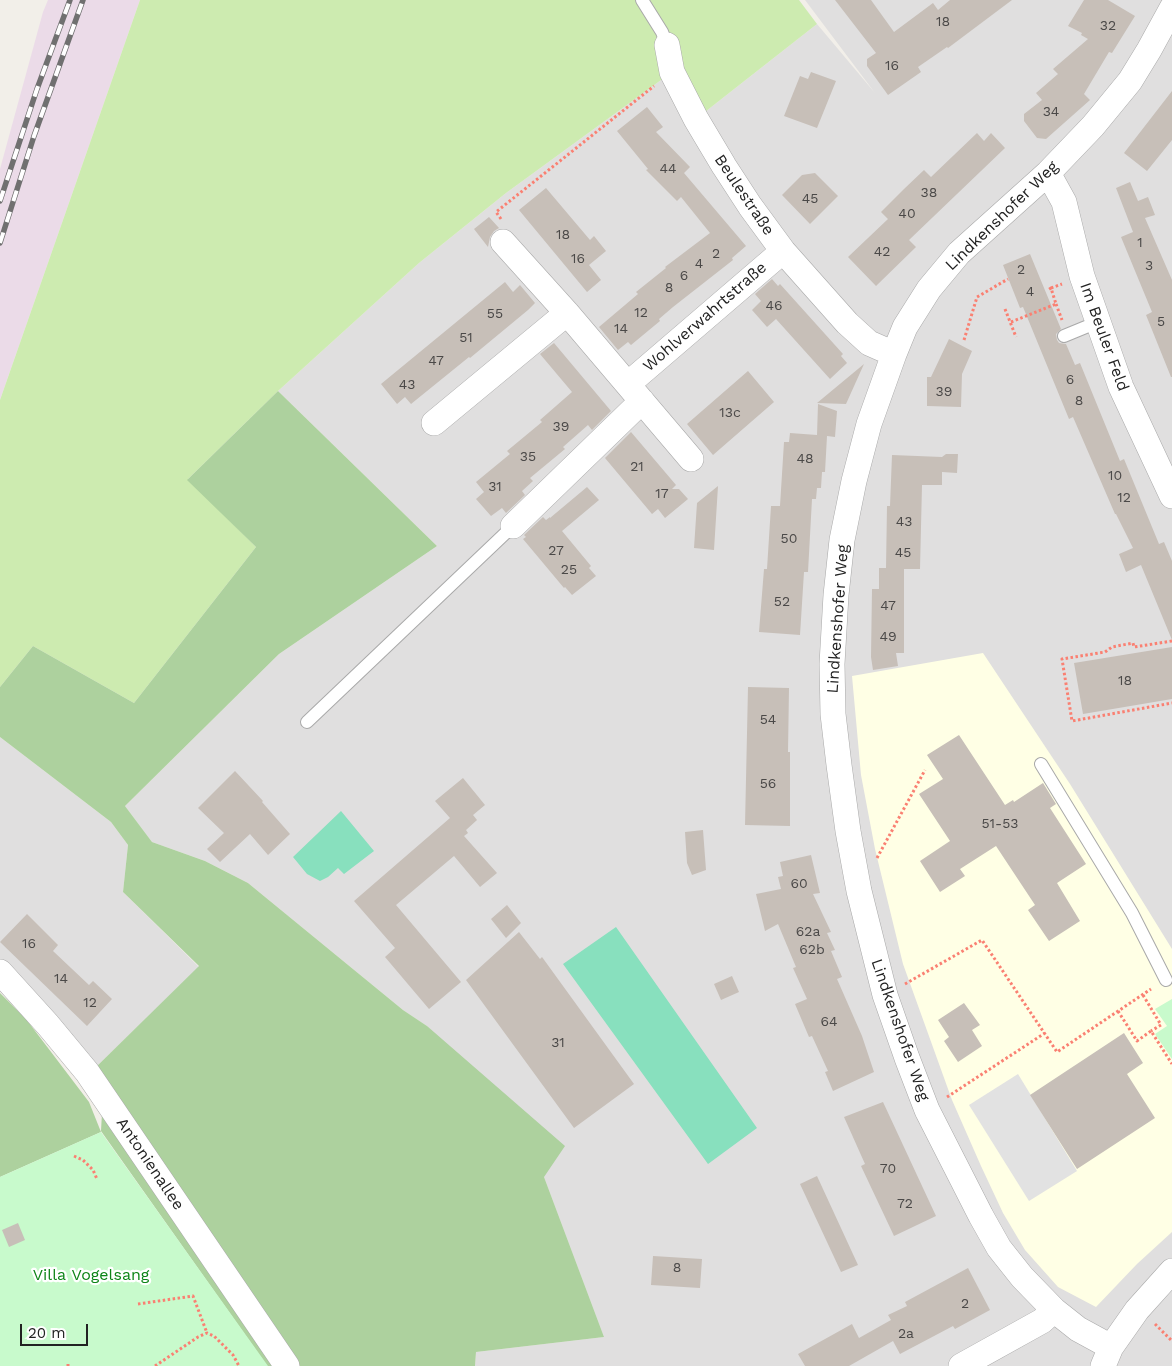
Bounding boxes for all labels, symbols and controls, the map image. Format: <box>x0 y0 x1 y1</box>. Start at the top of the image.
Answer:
house number: 18 <box>936 14 950 30</box>
house number: 32 <box>1100 18 1116 34</box>
house number: 16 <box>885 58 899 74</box>
house number: 34 <box>1043 104 1059 120</box>
street label: Beulestraße <box>710 151 778 239</box>
street label: Lindkenshofer Weg <box>942 157 1062 275</box>
house number: 44 <box>659 161 677 177</box>
house number: 38 <box>921 185 937 201</box>
house number: 45 <box>802 191 818 207</box>
house number: 40 <box>898 206 916 222</box>
house number: 18 <box>556 227 570 243</box>
house number: 1 <box>1137 235 1143 251</box>
house number: 42 <box>874 244 890 260</box>
house number: 2 <box>712 246 720 262</box>
house number: 16 <box>571 251 585 267</box>
house number: 4 <box>695 256 703 272</box>
street label: Wohlverwahrtstraße <box>639 258 771 376</box>
house number: 3 <box>1145 258 1153 274</box>
house number: 2 <box>1017 262 1025 278</box>
house number: 6 <box>680 268 688 284</box>
house number: 8 <box>665 280 673 296</box>
street label: Im Beuler Feld <box>1075 280 1133 394</box>
house number: 4 <box>1026 284 1034 300</box>
house number: 46 <box>765 298 783 314</box>
house number: 12 <box>634 305 648 321</box>
house number: 55 <box>487 306 503 322</box>
house number: 5 <box>1157 314 1165 330</box>
house number: 14 <box>614 321 628 337</box>
house number: 51 <box>459 330 473 346</box>
house number: 47 <box>428 353 444 369</box>
house number: 6 <box>1066 372 1074 388</box>
house number: 43 <box>399 377 415 393</box>
house number: 39 <box>936 384 952 400</box>
house number: 8 <box>1075 393 1083 409</box>
house number: 13c <box>719 405 741 421</box>
house number: 39 <box>553 419 569 435</box>
house number: 35 <box>520 449 536 465</box>
house number: 48 <box>796 451 814 467</box>
house number: 21 <box>630 459 644 475</box>
house number: 10 <box>1108 468 1122 484</box>
house number: 31 <box>488 479 502 495</box>
house number: 17 <box>655 486 669 502</box>
house number: 12 <box>1117 490 1131 506</box>
house number: 43 <box>896 514 912 530</box>
house number: 50 <box>781 531 797 547</box>
house number: 27 <box>548 543 564 559</box>
street label: Lindkenshofer Weg <box>823 544 853 694</box>
house number: 45 <box>895 545 911 561</box>
house number: 25 <box>561 562 577 578</box>
house number: 52 <box>774 594 790 610</box>
house number: 47 <box>880 598 896 614</box>
house number: 49 <box>879 629 897 645</box>
house number: 18 <box>1118 673 1132 689</box>
house number: 54 <box>760 712 776 728</box>
house number: 56 <box>760 776 776 792</box>
house number: 51-53 <box>981 816 1019 832</box>
house number: 60 <box>790 876 808 892</box>
house number: 62a <box>796 924 820 940</box>
house number: 16 <box>22 936 36 952</box>
house number: 62b <box>799 942 825 958</box>
street label: Lindkenshofer Weg <box>867 956 933 1104</box>
house number: 14 <box>54 971 68 987</box>
house number: 12 <box>83 995 97 1011</box>
house number: 64 <box>820 1014 838 1030</box>
house number: 31 <box>551 1035 565 1051</box>
street label: Antonienallee <box>112 1114 188 1214</box>
house number: 70 <box>880 1161 896 1177</box>
house number: 72 <box>897 1196 913 1212</box>
house number: 8 <box>673 1260 681 1276</box>
park label: Villa Vogelsang <box>33 1265 149 1285</box>
house number: 2 <box>961 1296 969 1312</box>
scale bar <box>22 1314 90 1346</box>
text: 20 m <box>28 1324 66 1342</box>
house number: 2a <box>898 1326 914 1342</box>

